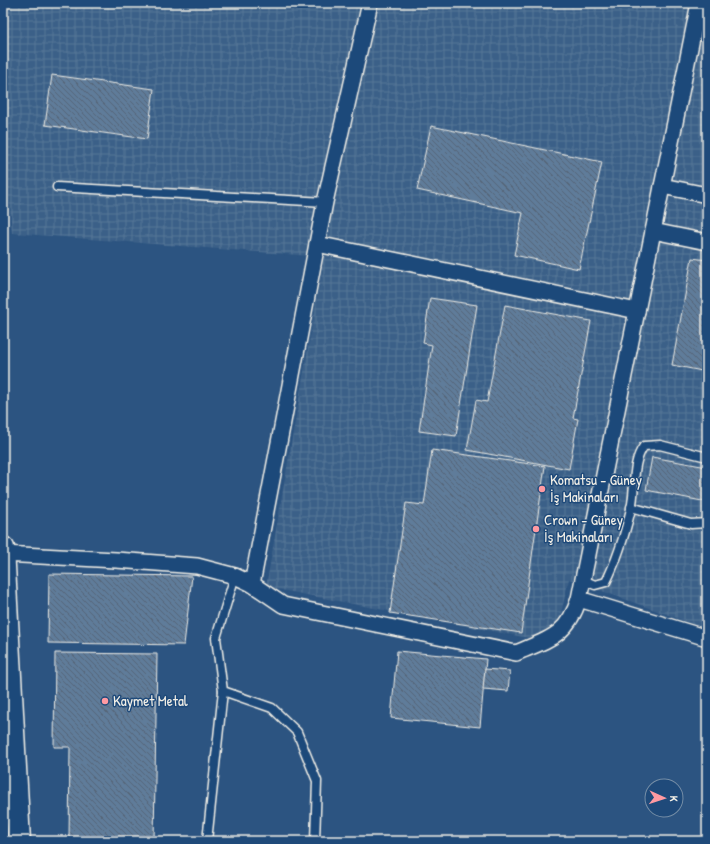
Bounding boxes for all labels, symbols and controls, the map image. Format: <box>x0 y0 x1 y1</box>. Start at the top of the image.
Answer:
place label: Komatsu - Güney İş Makinaları <box>550 469 642 507</box>
marker: Komatsu - Güney İş Makinaları <box>537 484 547 494</box>
place label: Crown - Güney İş Makinaları <box>544 509 623 547</box>
marker: Crown - Güney İş Makinaları <box>531 524 541 534</box>
place label: Kaymet Metal <box>113 690 188 711</box>
marker: Kaymet Metal <box>100 696 110 706</box>
north arrow <box>644 778 684 818</box>
text: K <box>667 795 681 802</box>

